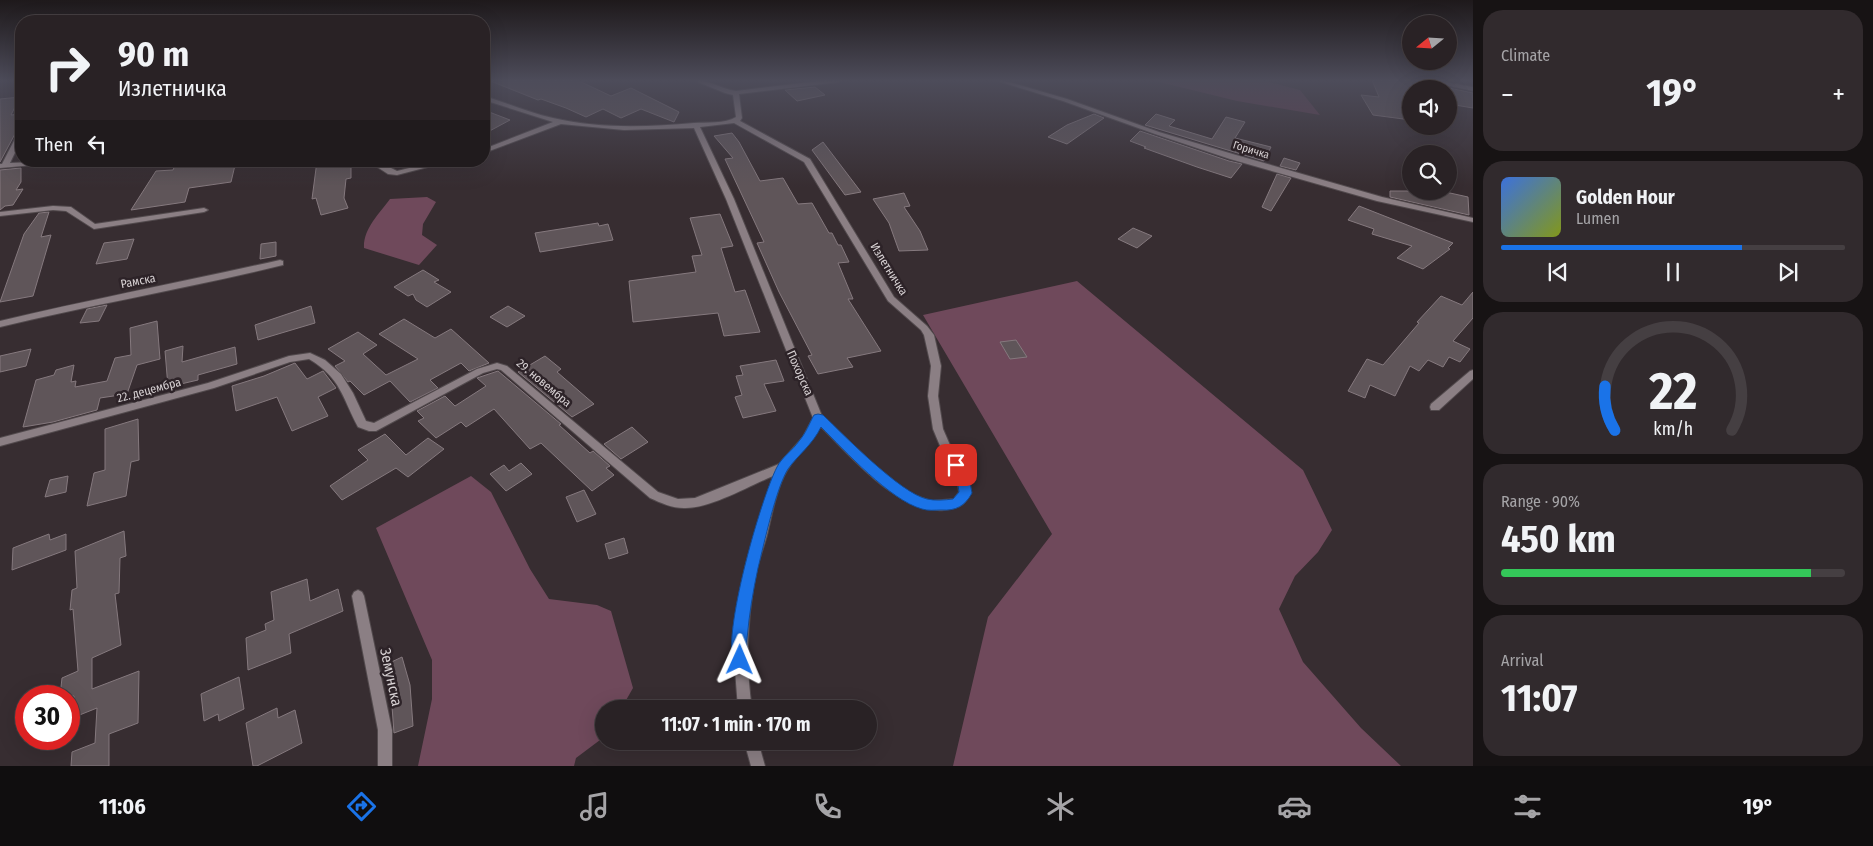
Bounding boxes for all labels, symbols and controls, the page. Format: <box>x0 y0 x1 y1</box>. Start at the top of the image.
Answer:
north arrow <box>1402 15 1458 70</box>
map controls <box>1402 15 1457 200</box>
text: 90 m <box>118 33 189 75</box>
icon: right <box>35 35 100 100</box>
text: Climate <box>1501 46 1550 65</box>
text: 19° <box>1646 70 1700 116</box>
text: Излетничка <box>118 75 227 102</box>
text: − <box>1501 78 1514 111</box>
text: + <box>1832 78 1845 111</box>
button: sound <box>1402 80 1457 135</box>
icon: left <box>83 130 111 158</box>
text: Then <box>35 133 73 156</box>
street label: Горичка <box>1231 138 1271 162</box>
button: search <box>1402 145 1457 200</box>
text: Golden Hour <box>1576 186 1675 209</box>
text: Lumen <box>1576 209 1620 228</box>
street label: Излетничка <box>867 240 911 298</box>
icon: previous <box>1544 258 1572 286</box>
icon: pause <box>1659 258 1687 286</box>
icon: next <box>1774 258 1802 286</box>
street label: Рамска <box>119 271 157 291</box>
street label: Похорска <box>784 348 816 398</box>
street label: 29. новембра <box>514 356 574 410</box>
text: 22 <box>1648 360 1697 423</box>
street label: 22. децембра <box>115 375 183 405</box>
text: km/h <box>1653 418 1693 440</box>
pin <box>935 444 977 486</box>
icon: arrive <box>942 451 970 479</box>
text: Range · 90% <box>1501 492 1580 511</box>
text: 450 km <box>1501 516 1616 562</box>
position arrow <box>713 633 765 685</box>
street label: Земунска <box>376 646 406 708</box>
text: Arrival <box>1501 651 1543 670</box>
text: 11:07 <box>1501 675 1577 721</box>
speed limit sign: 30 <box>15 685 80 750</box>
text: 11:07 · 1 min · 170 m <box>662 713 810 736</box>
icon: directions <box>344 789 379 824</box>
icon: music <box>577 789 612 824</box>
icon: phone <box>810 789 845 824</box>
icon: climate <box>1043 789 1078 824</box>
icon: car <box>1277 789 1312 824</box>
icon: filters <box>1510 789 1545 824</box>
text: 11:06 <box>99 793 146 820</box>
text: 19° <box>1743 793 1774 820</box>

